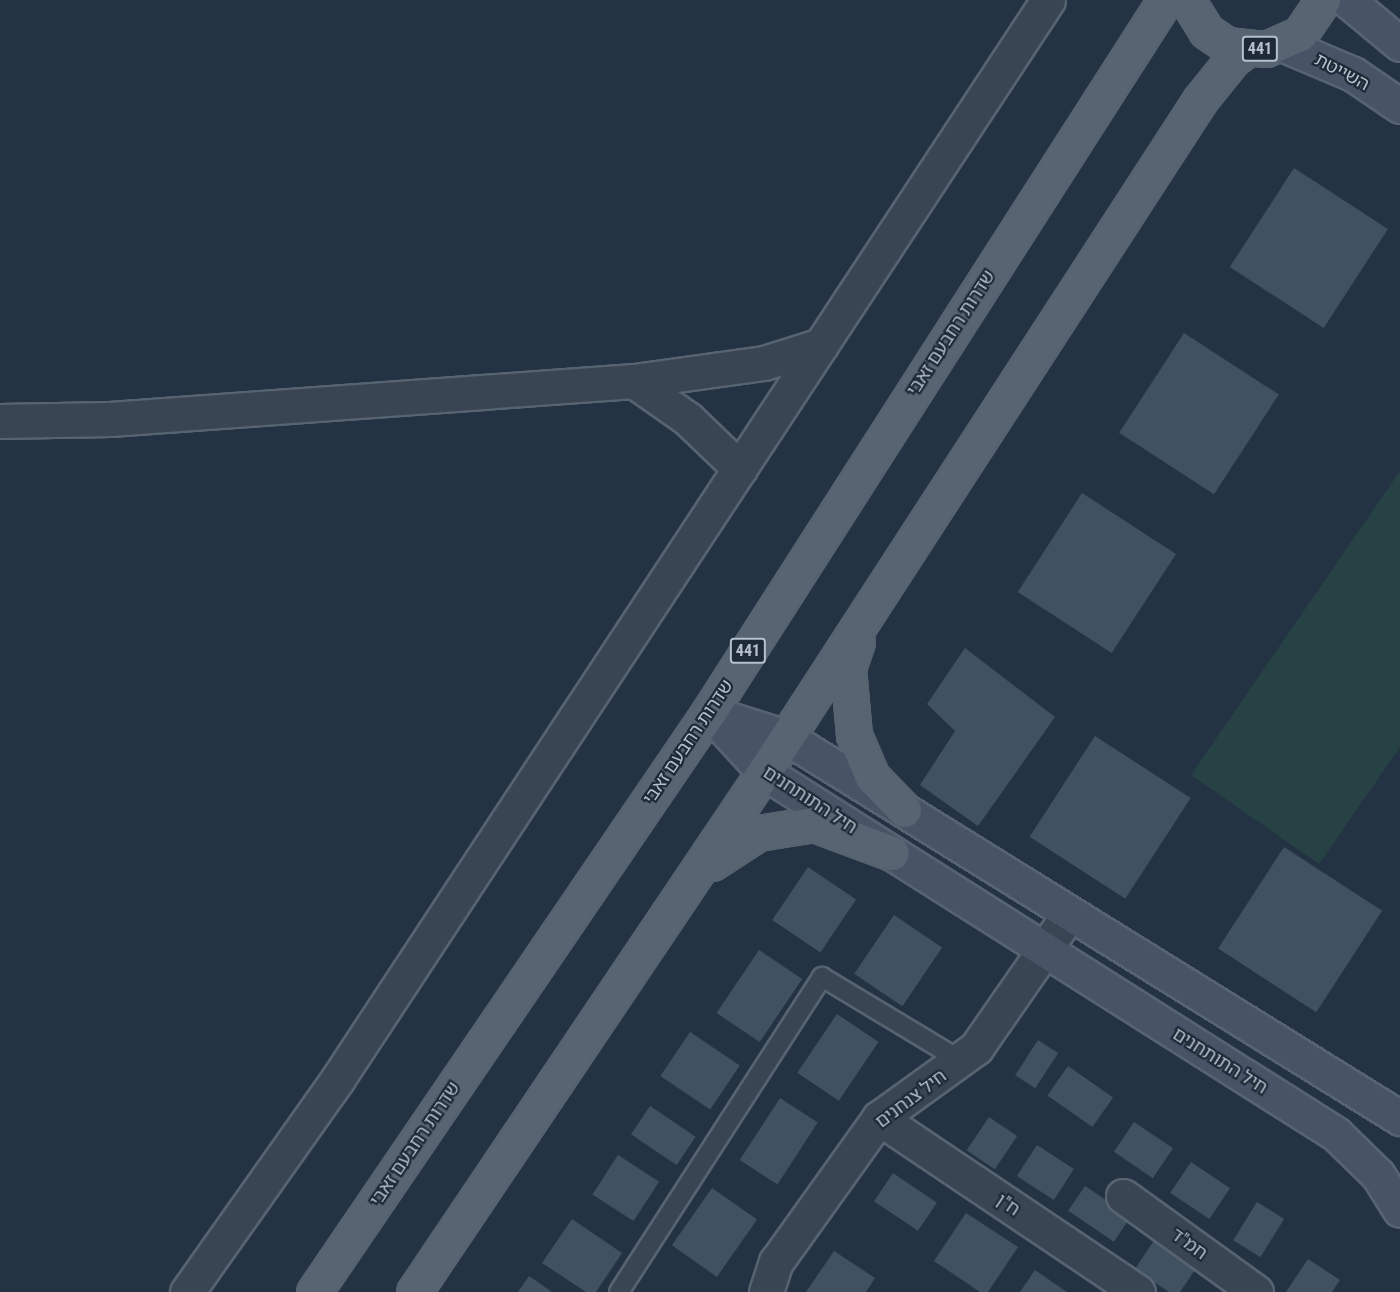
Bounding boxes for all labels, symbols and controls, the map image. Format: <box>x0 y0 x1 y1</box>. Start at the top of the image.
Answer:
road number: 441 <box>1240 36 1280 62</box>
street label: השייטת <box>1311 49 1373 95</box>
street label: שדרות רחבעם זאבי <box>902 266 1000 400</box>
road number: 441 <box>728 638 768 664</box>
street label: שדרות רחבעם זאבי <box>638 676 738 808</box>
street label: חיל התותחנים <box>759 762 861 838</box>
street label: חיל התותחנים <box>1169 1023 1271 1099</box>
street label: חיל צנחנים <box>871 1065 951 1133</box>
street label: שדרות רחבעם זאבי <box>365 1078 465 1210</box>
street label: ח"ן <box>992 1189 1024 1221</box>
street label: חמ"ד <box>1167 1224 1211 1264</box>

